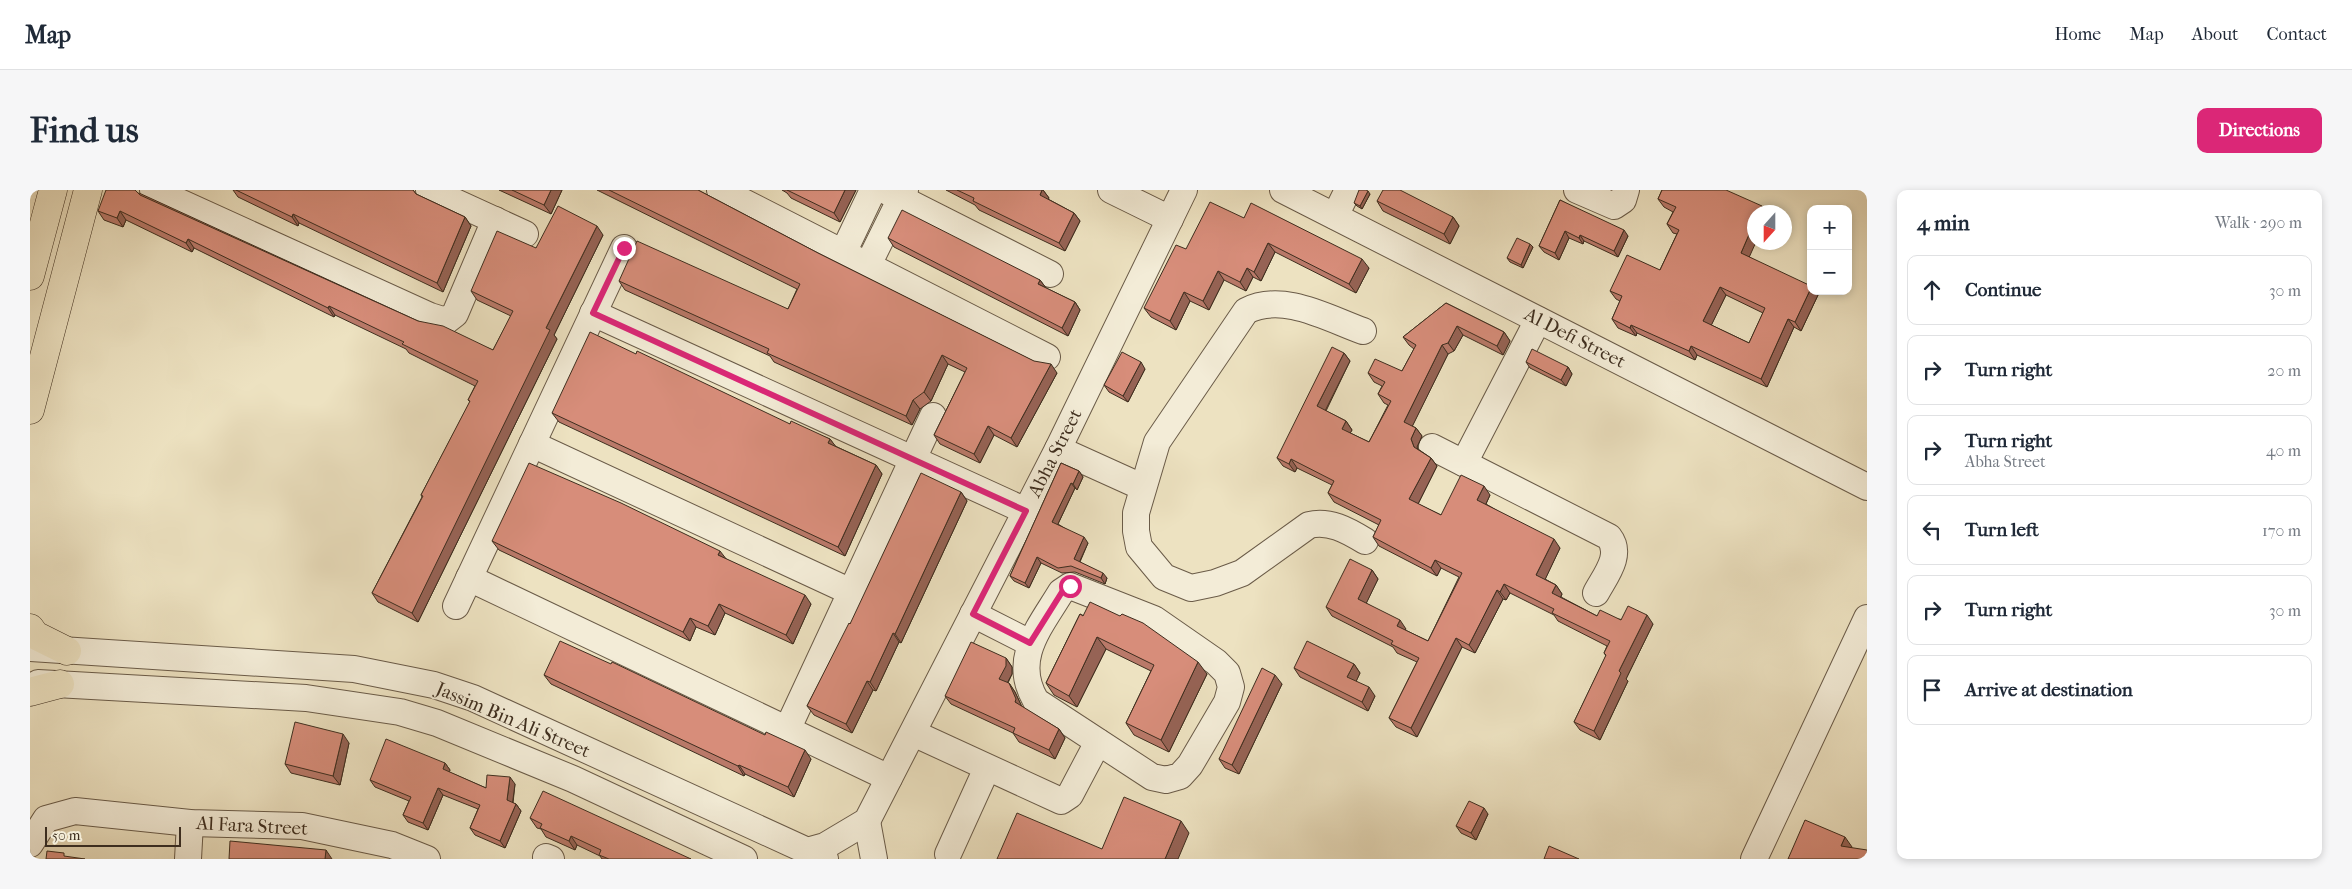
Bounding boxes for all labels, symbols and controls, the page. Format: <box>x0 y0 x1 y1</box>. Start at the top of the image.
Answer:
text: Map <box>25 21 71 49</box>
text: Home <box>2054 24 2101 45</box>
text: Map <box>2129 24 2164 45</box>
text: About <box>2192 24 2238 45</box>
text: Contact <box>2266 24 2327 45</box>
button: Directions <box>2197 108 2322 153</box>
text: Find us <box>30 110 139 151</box>
north arrow <box>1747 205 1792 250</box>
map controls <box>1807 205 1852 295</box>
button: + <box>1807 205 1852 250</box>
text: 4 min <box>1917 211 1970 235</box>
text: Walk · 290 m <box>2215 213 2302 232</box>
route end <box>613 237 636 260</box>
button: − <box>1807 250 1852 295</box>
icon: ahead <box>1918 276 1946 304</box>
text: Continue <box>1965 279 2041 301</box>
text: 30 m <box>2269 281 2301 300</box>
street label: Al Defi Street <box>1520 303 1629 373</box>
icon: right <box>1918 356 1946 384</box>
text: Turn right <box>1965 359 2052 381</box>
text: 20 m <box>2267 361 2301 380</box>
street label: Abha Street <box>1023 405 1087 502</box>
text: Turn right <box>1965 430 2052 452</box>
icon: right <box>1918 436 1946 464</box>
text: 40 m <box>2266 441 2301 460</box>
text: Abha Street <box>1965 452 2046 471</box>
icon: left <box>1918 516 1946 544</box>
text: Turn left <box>1965 519 2039 541</box>
text: 170 m <box>2262 521 2301 540</box>
route start <box>1059 575 1082 598</box>
icon: right <box>1918 596 1946 624</box>
text: Turn right <box>1965 599 2052 621</box>
text: 30 m <box>2269 601 2301 620</box>
icon: arrive <box>1918 676 1946 704</box>
street label: Jassim Bin Ali Street <box>431 677 594 763</box>
text: Arrive at destination <box>1965 679 2133 701</box>
street label: Al Fara Street <box>195 812 309 840</box>
scale bar <box>45 824 181 847</box>
text: 50 m <box>52 827 80 844</box>

